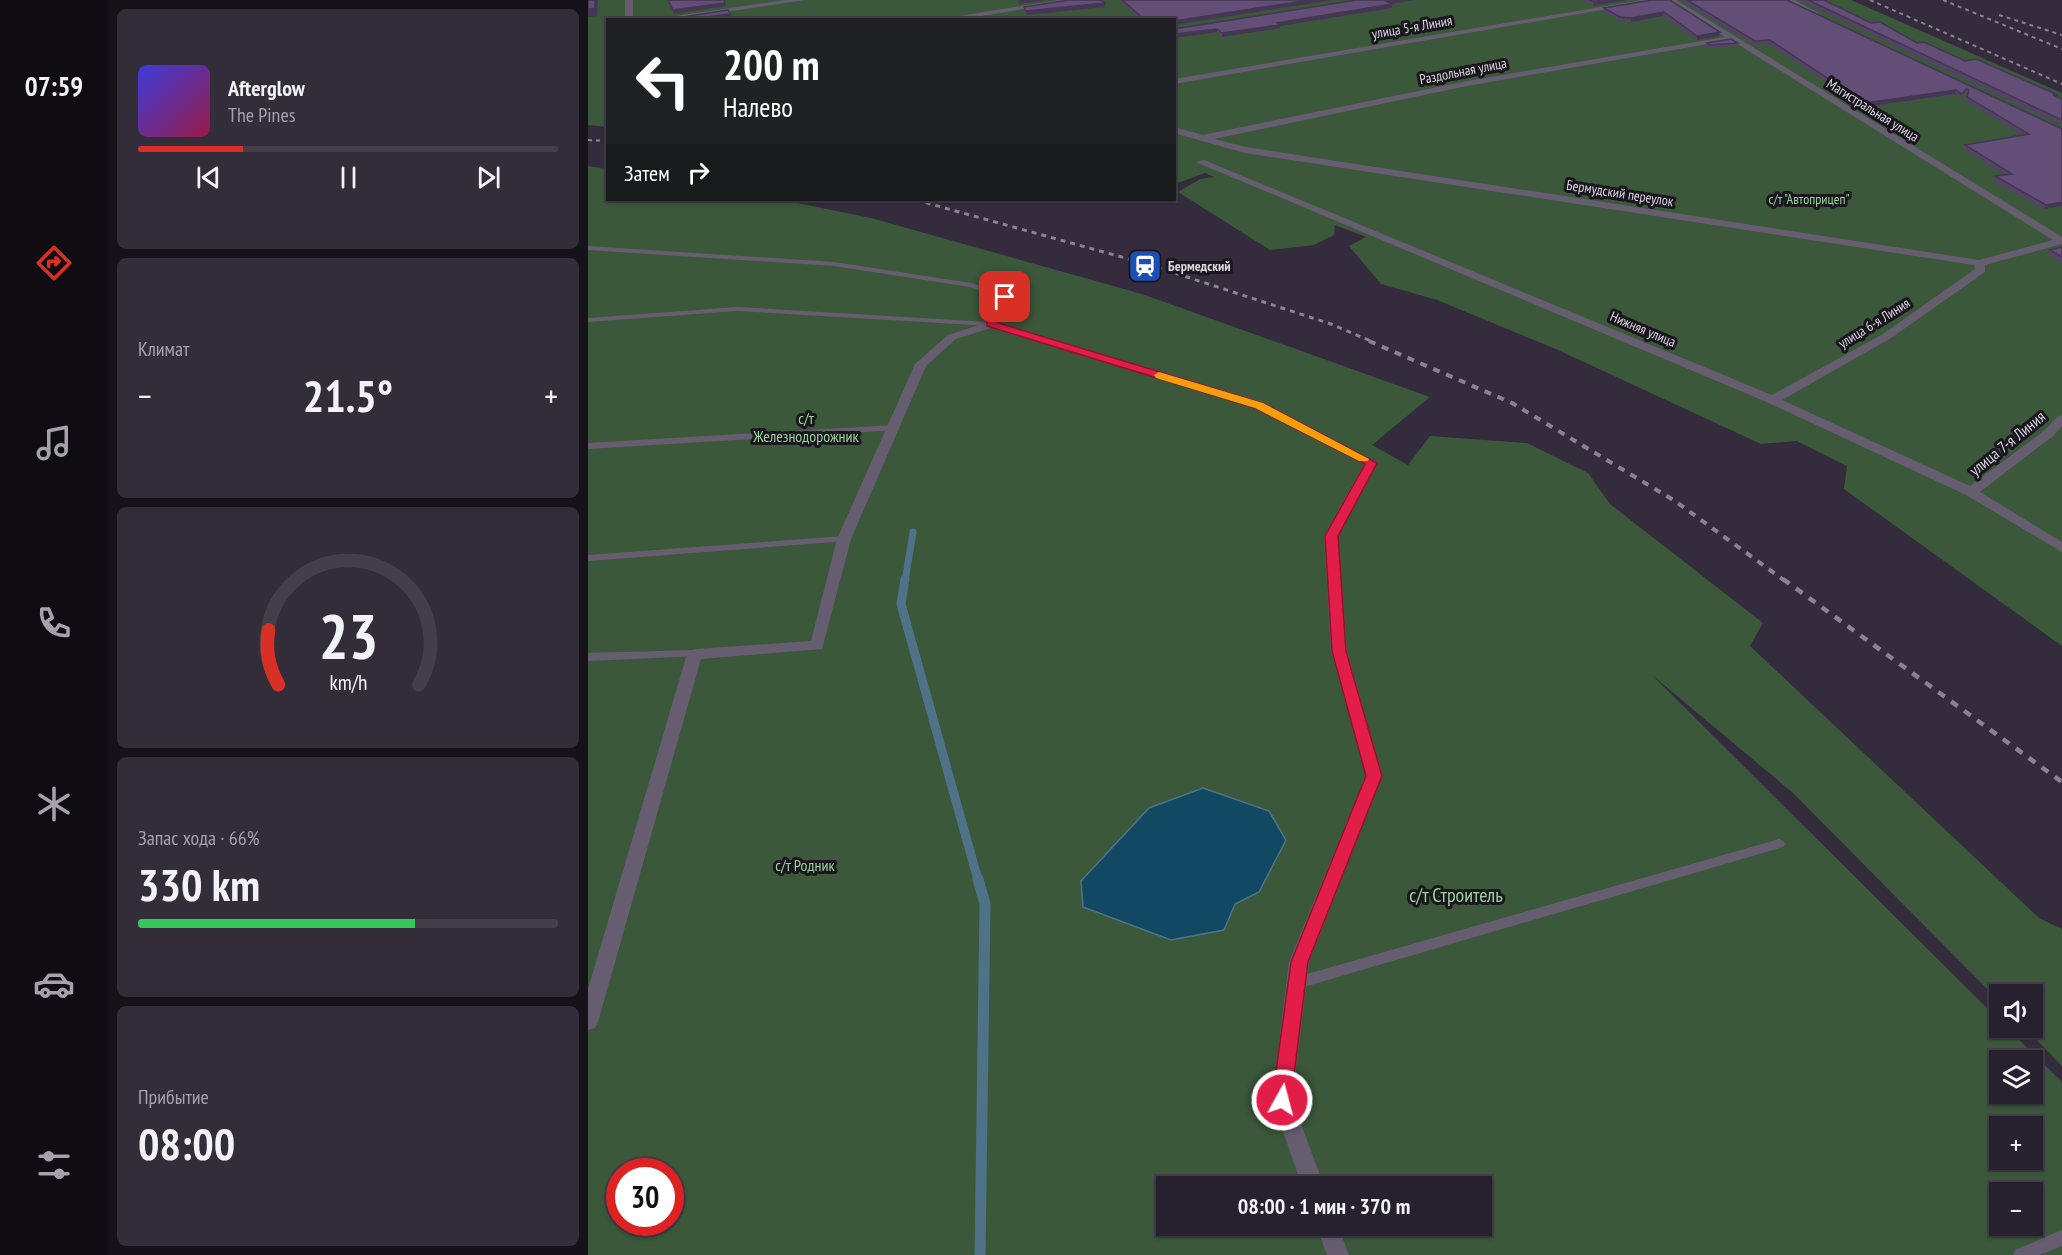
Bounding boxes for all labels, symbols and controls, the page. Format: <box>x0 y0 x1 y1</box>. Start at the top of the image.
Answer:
street label: улица 5-я Линия <box>1370 11 1454 43</box>
text: 200 m <box>723 37 820 92</box>
icon: left <box>624 42 702 120</box>
street label: Раздольная улица <box>1418 54 1508 88</box>
text: 07:59 <box>25 69 83 103</box>
text: Afterglow <box>228 74 305 102</box>
street label: Магистральная улица <box>1823 74 1923 146</box>
text: Налево <box>723 90 793 124</box>
text: The Pines <box>228 102 295 128</box>
icon: right <box>682 156 715 189</box>
text: Затем <box>624 159 670 187</box>
icon: previous <box>192 161 225 194</box>
icon: pause <box>332 161 365 194</box>
icon: next <box>472 161 505 194</box>
street label: Бермудский переулок <box>1565 176 1675 210</box>
park label: с/т "Автоприцеп" <box>1769 190 1849 208</box>
icon: directions <box>33 242 75 284</box>
station icon: Бермедский <box>1127 248 1163 284</box>
place label: Бермедский <box>1168 257 1230 275</box>
pin <box>979 271 1030 322</box>
icon: arrive <box>988 280 1021 313</box>
street label: улица 6-я Линия <box>1835 294 1913 352</box>
street label: Нижняя улица <box>1607 307 1679 351</box>
text: Климат <box>138 336 189 362</box>
text: 21.5° <box>303 366 393 424</box>
text: − <box>138 374 152 417</box>
text: + <box>544 374 558 417</box>
street label: улица 7-я Линия <box>1965 406 2049 480</box>
park label: с/т Железнодорожник <box>752 408 860 446</box>
icon: music <box>33 422 75 464</box>
text: 23 <box>318 595 378 676</box>
icon: phone <box>33 602 75 644</box>
text: km/h <box>329 668 367 696</box>
icon: climate <box>33 783 75 825</box>
text: Запас хода · 66% <box>138 825 259 851</box>
text: 330 km <box>138 855 260 913</box>
park label: с/т Родник <box>775 855 835 875</box>
park label: с/т Строитель <box>1409 882 1503 908</box>
icon: car <box>33 963 75 1005</box>
map controls <box>1989 984 2043 1236</box>
button: sound <box>1989 984 2043 1038</box>
button: layers <box>1989 1050 2043 1104</box>
position arrow <box>1250 1068 1314 1132</box>
text: Прибытие <box>138 1084 209 1110</box>
text: 08:00 <box>138 1114 235 1172</box>
button: + <box>1989 1116 2043 1170</box>
icon: filters <box>33 1144 75 1186</box>
speed limit sign: 30 <box>606 1158 684 1236</box>
button: − <box>1989 1182 2043 1236</box>
text: 08:00 · 1 мин · 370 m <box>1238 1192 1410 1220</box>

